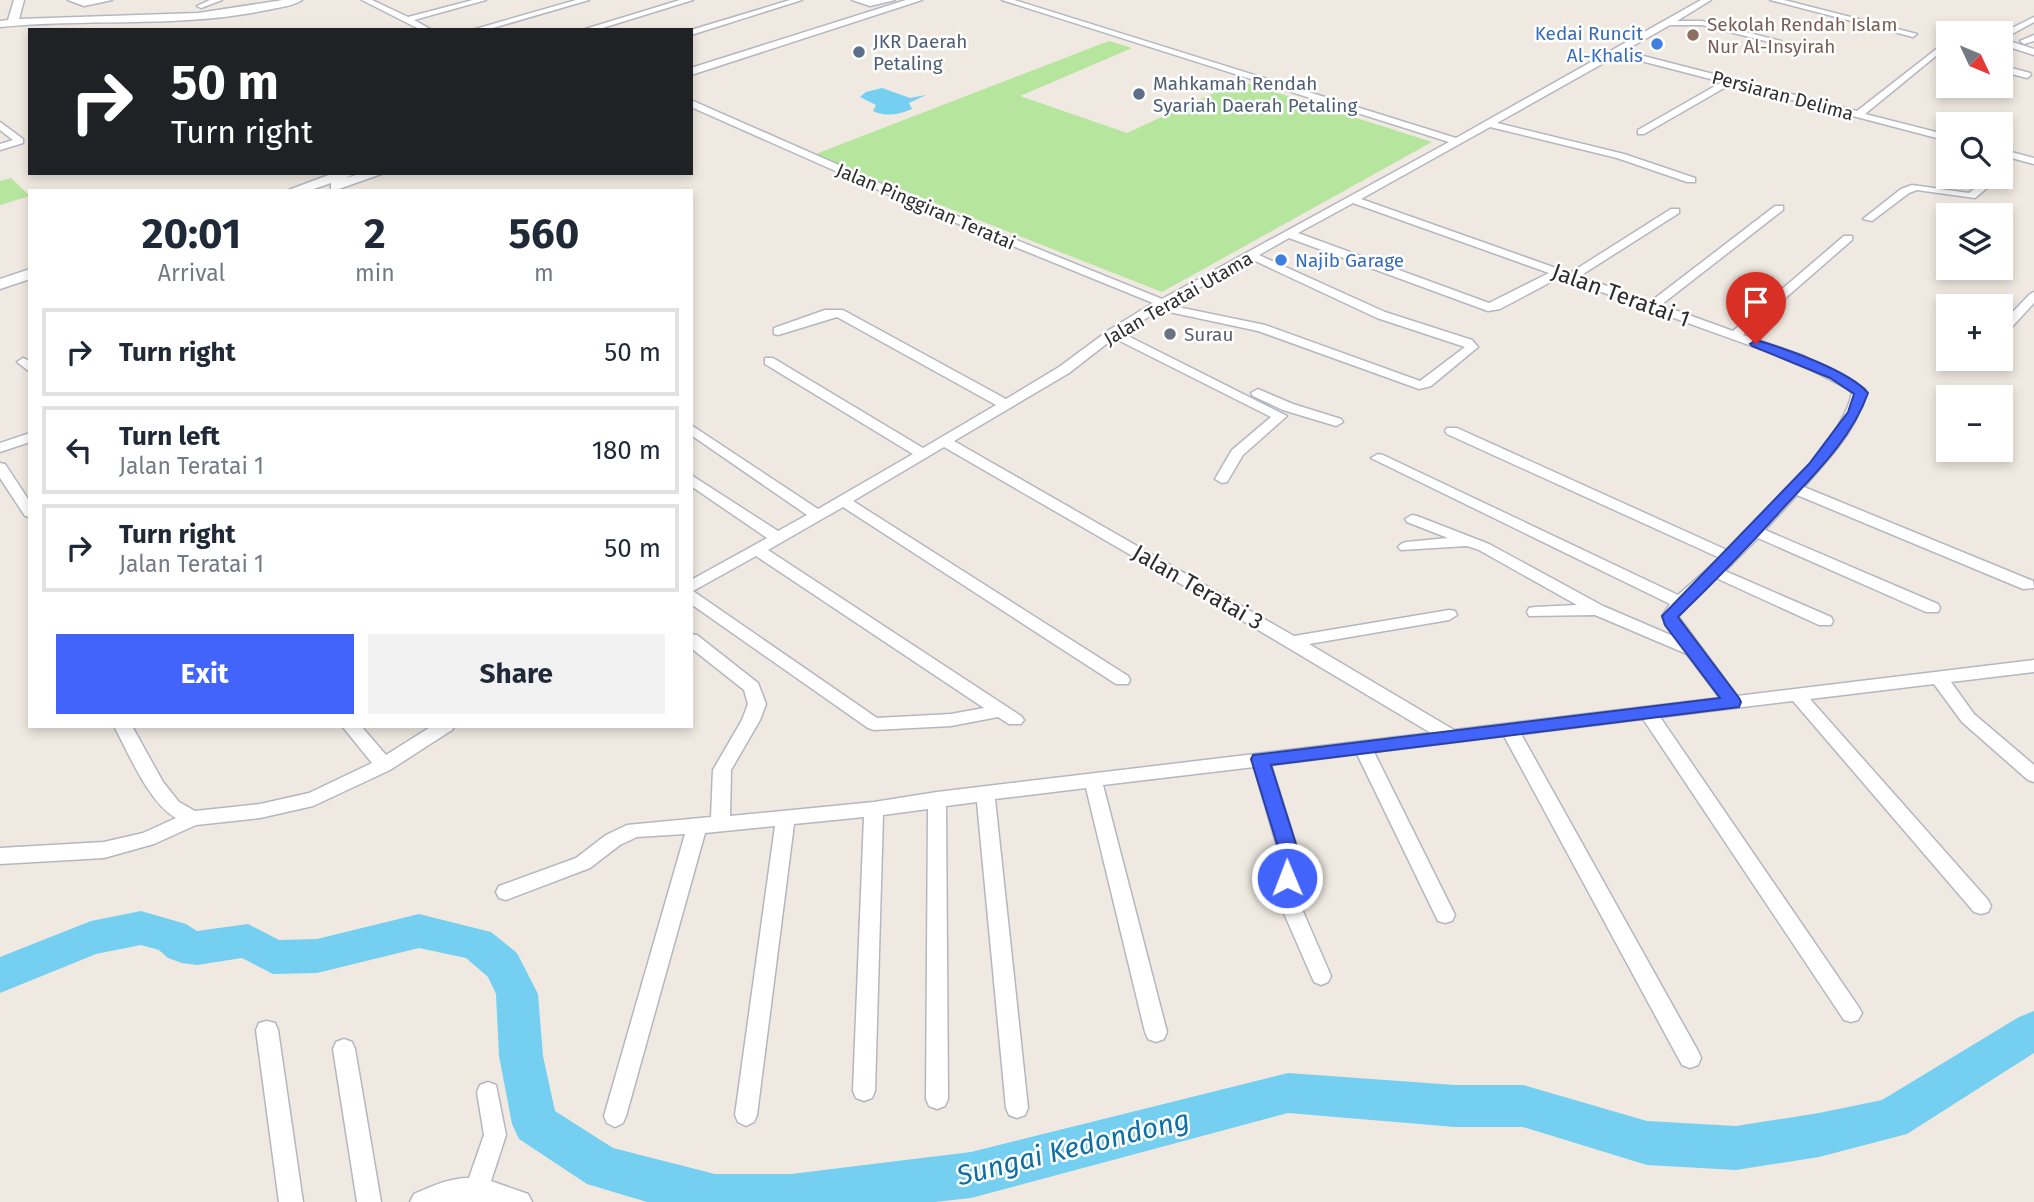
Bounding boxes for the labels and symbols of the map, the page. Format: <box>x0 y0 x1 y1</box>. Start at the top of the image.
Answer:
place label: Sekolah Rendah Islam Nur Al-Insyirah <box>1707 13 1897 58</box>
north arrow <box>1936 21 2012 98</box>
place label: Kedai Runcit Al-Khalis <box>1535 22 1643 67</box>
marker: Sekolah Rendah Islam Nur Al-Insyirah <box>1685 27 1701 43</box>
place label: JKR Daerah Petaling <box>873 30 967 75</box>
marker: Kedai Runcit Al-Khalis <box>1649 36 1665 52</box>
marker: JKR Daerah Petaling <box>851 44 867 60</box>
street label: Persiaran Delima <box>1710 66 1856 125</box>
place label: Mahkamah Rendah Syariah Daerah Petaling <box>1153 72 1357 117</box>
marker: Mahkamah Rendah Syariah Daerah Petaling <box>1131 86 1147 102</box>
street label: Jalan Pinggiran Teratai <box>833 158 1019 255</box>
street label: Jalan Teratai Utama <box>1100 247 1257 350</box>
place label: Najib Garage <box>1295 249 1404 272</box>
marker: Najib Garage <box>1273 252 1289 268</box>
street label: Jalan Teratai 1 <box>1548 257 1694 333</box>
pin <box>1726 272 1786 344</box>
place label: Surau <box>1184 323 1233 346</box>
marker: Surau <box>1162 326 1178 342</box>
street label: Jalan Teratai 3 <box>1128 538 1268 636</box>
position arrow <box>1250 841 1324 915</box>
water label: Sungai Kedondong <box>952 1103 1193 1193</box>

